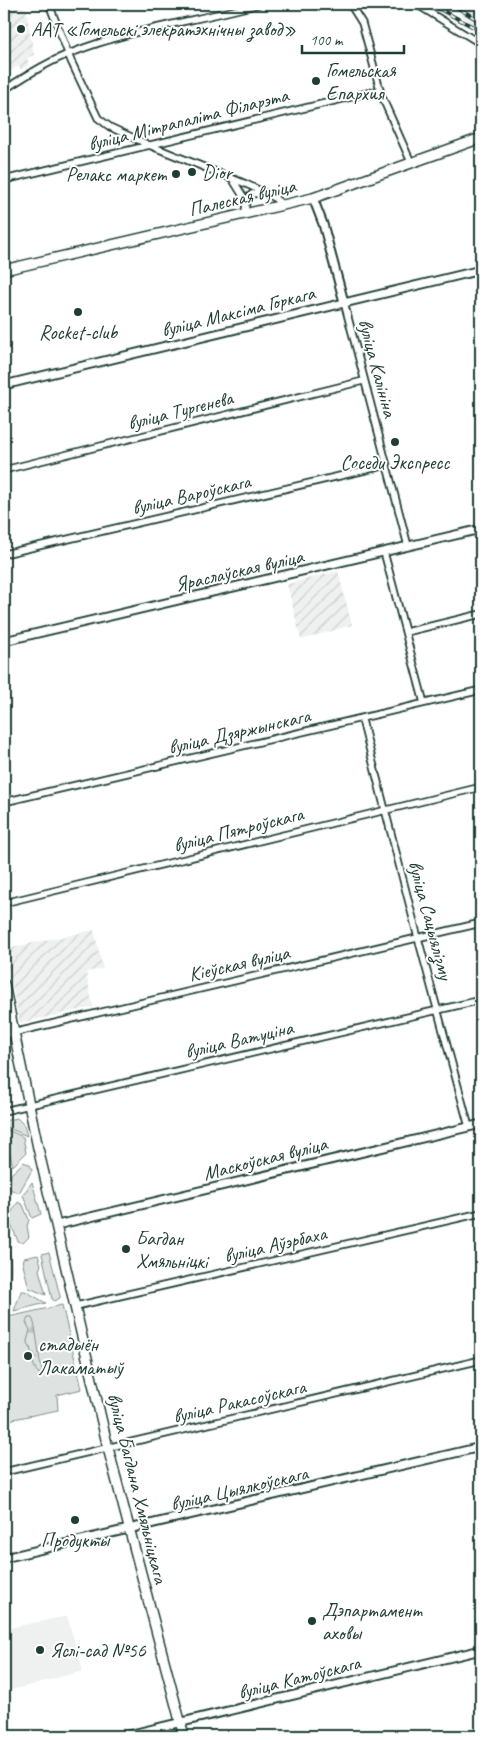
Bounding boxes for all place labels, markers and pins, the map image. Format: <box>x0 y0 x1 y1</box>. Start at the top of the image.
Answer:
place label: ААТ «Гомельскі элекратэхнічны завод» <box>31 17 296 43</box>
marker: ААТ «Гомельскі элекратэхнічны завод» <box>15 23 27 35</box>
place label: Гомельская Епархия <box>326 58 396 106</box>
marker: Гомельская Епархия <box>310 75 322 87</box>
place label: Dior <box>202 160 234 185</box>
place label: Релакс маркет <box>66 162 168 187</box>
marker: Dior <box>186 166 198 178</box>
marker: Релакс маркет <box>170 168 182 180</box>
marker: Rocket-club <box>72 306 84 318</box>
place label: Rocket-club <box>39 320 118 345</box>
marker: Соседи Экспресс <box>389 436 401 448</box>
place label: Соседи Экспресс <box>341 450 450 475</box>
place label: Багдан Хмяльніцкі <box>136 1226 210 1274</box>
marker: Багдан Хмяльніцкі <box>120 1243 132 1255</box>
place label: стадыён Лакаматыў <box>38 1332 125 1380</box>
marker: стадыён Лакаматыў <box>22 1350 34 1362</box>
marker: Продукты <box>69 1514 81 1526</box>
place label: Продукты <box>41 1528 110 1553</box>
place label: Дэпартамент аховы <box>322 1598 423 1646</box>
marker: Дэпартамент аховы <box>306 1615 318 1627</box>
place label: Яслі-сад №56 <box>50 1638 147 1663</box>
marker: Яслі-сад №56 <box>34 1644 46 1656</box>

